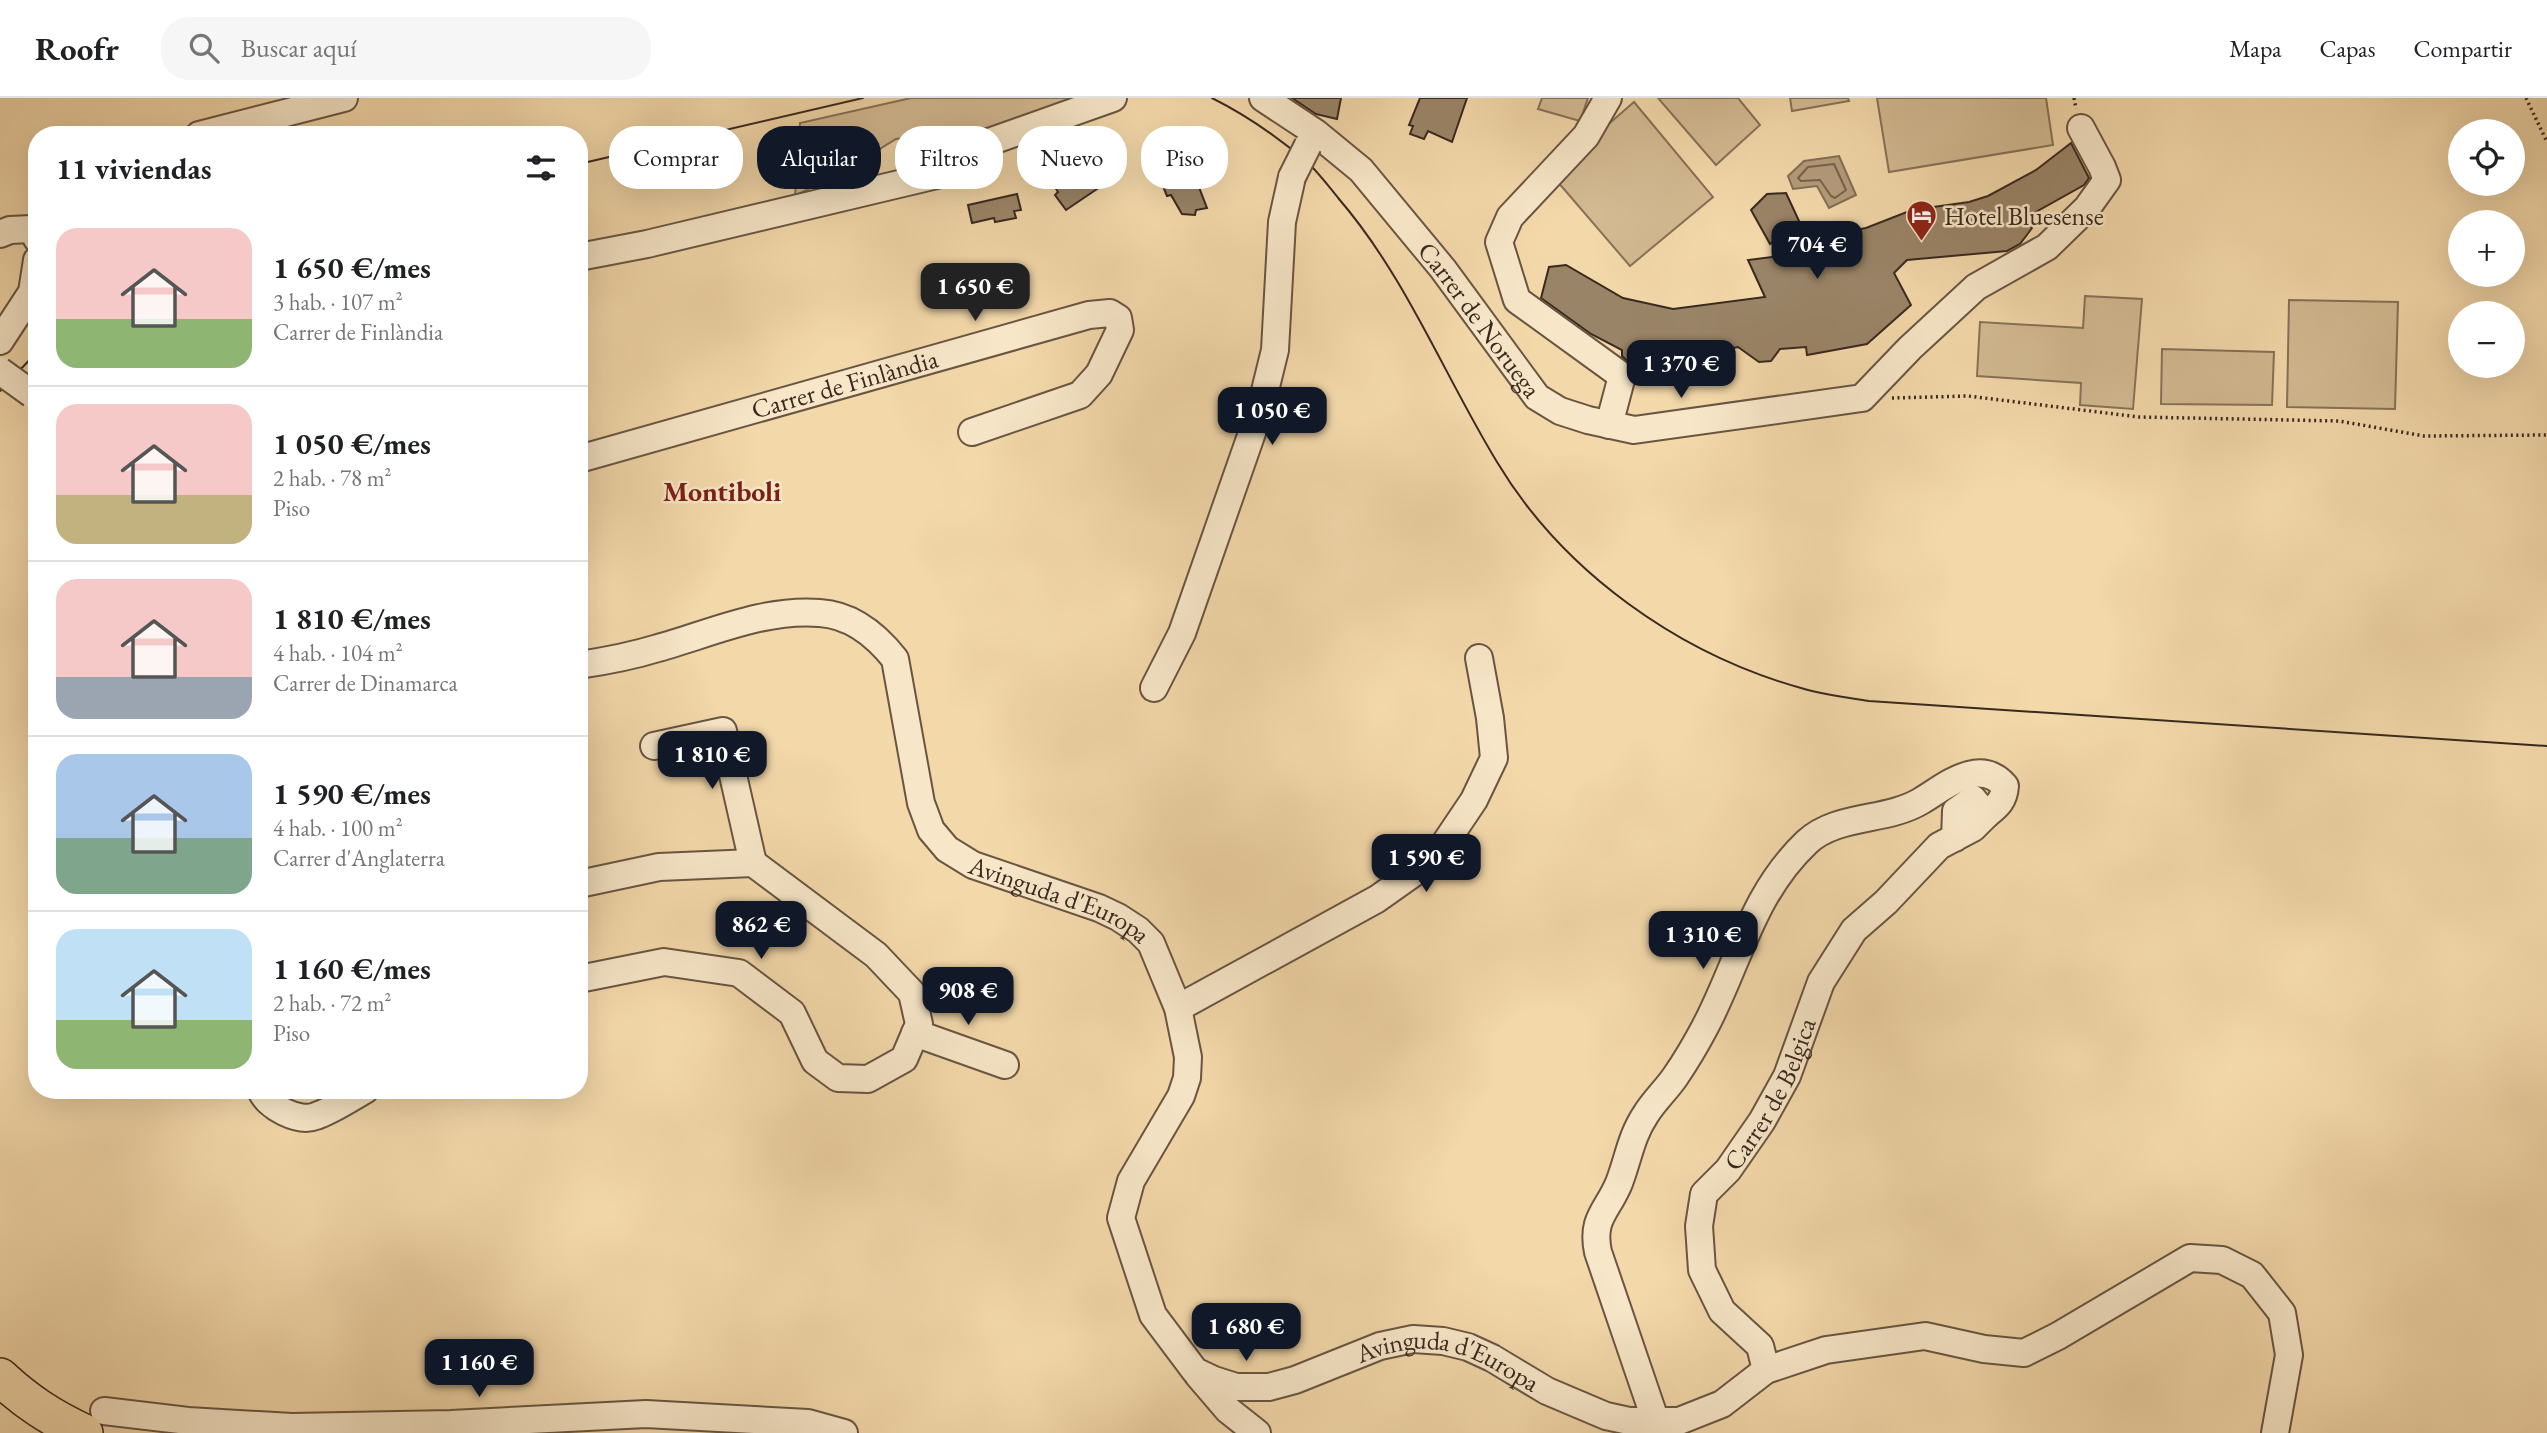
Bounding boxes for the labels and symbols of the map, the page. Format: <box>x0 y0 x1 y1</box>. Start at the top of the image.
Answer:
hotel icon: Hotel Bluesense <box>1904 199 1938 243</box>
place label: Hotel Bluesense <box>1944 199 2104 233</box>
pin: 704 € <box>1768 222 1866 281</box>
street label: Carrer de Noruega <box>1410 235 1549 405</box>
pin: 1 650 € <box>910 264 1040 323</box>
street label: Carrer de Finlàndia <box>747 341 942 427</box>
pin: 1 370 € <box>1616 341 1746 400</box>
pin: 1 050 € <box>1207 388 1337 447</box>
district label: Montiboli <box>663 473 781 509</box>
pin: 1 810 € <box>647 732 777 791</box>
pin: 1 590 € <box>1361 834 1491 894</box>
street label: Avinguda d'Europa <box>963 848 1159 951</box>
pin: 862 € <box>712 902 810 961</box>
pin: 1 310 € <box>1638 912 1768 971</box>
pin: 908 € <box>919 968 1017 1027</box>
street label: Carrer de Belgica <box>1716 1012 1824 1177</box>
pin: 1 680 € <box>1181 1304 1311 1363</box>
street label: Avinguda d'Europa <box>1350 1322 1546 1400</box>
pin: 1 160 € <box>414 1340 544 1399</box>

